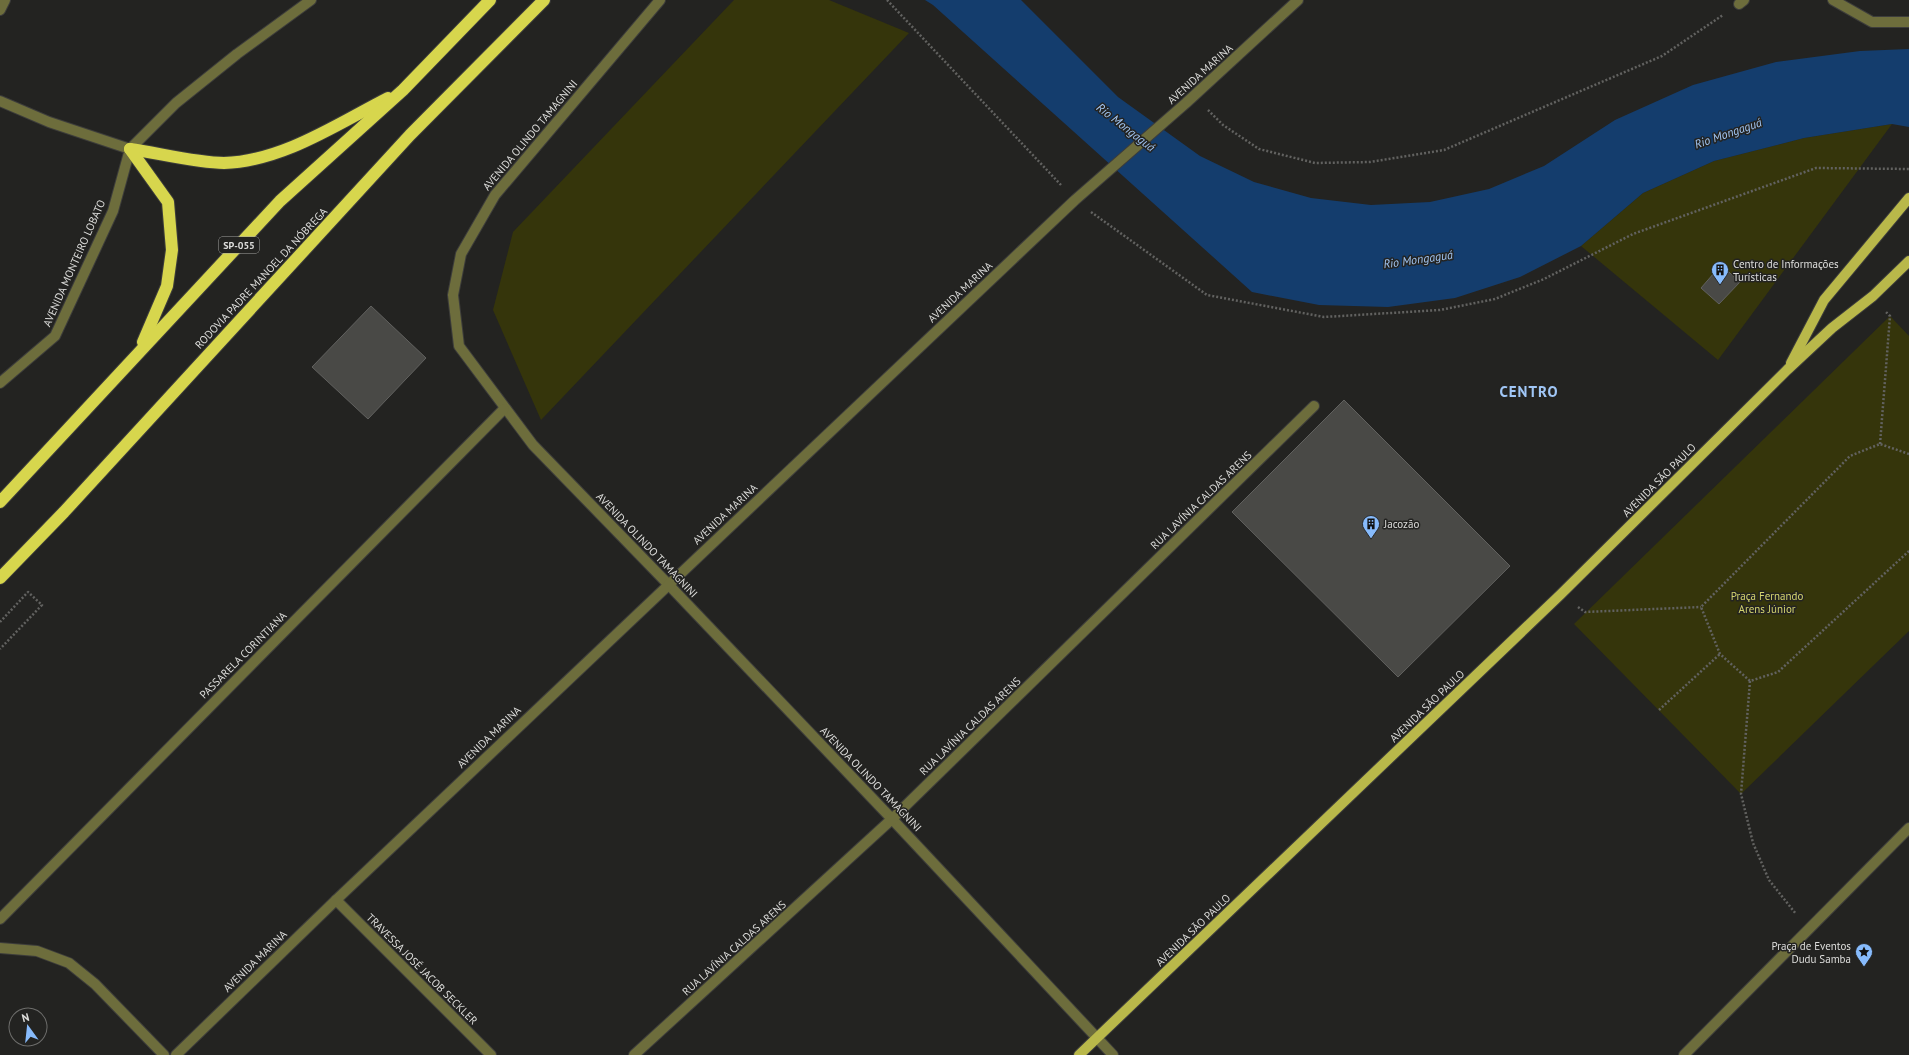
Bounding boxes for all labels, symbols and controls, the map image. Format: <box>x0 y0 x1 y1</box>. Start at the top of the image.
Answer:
street label: AVENIDA MARINA <box>1164 41 1236 107</box>
street label: AVENIDA OLINDO TAMAGNINI <box>480 77 580 193</box>
water label: Rio Mongaguá <box>1094 99 1158 155</box>
water label: Rio Mongaguá <box>1692 114 1764 152</box>
street label: AVENIDA MONTEIRO LOBATO <box>40 197 108 329</box>
street label: RODOVIA PADRE MANOEL DA NÓBREGA <box>192 204 331 351</box>
road number: SP-055 <box>219 237 259 253</box>
water label: Rio Mongaguá <box>1382 247 1454 271</box>
place label: Centro de Informações Turísticas <box>1733 257 1839 284</box>
street label: AVENIDA MARINA <box>925 258 996 326</box>
building icon: Centro de Informações Turísticas <box>1710 260 1730 285</box>
district label: CENTRO <box>1499 382 1559 401</box>
street label: AVENIDA SÃO PAULO <box>1619 440 1699 520</box>
street label: RUA LAVÍNIA CALDAS ARENS <box>1147 448 1255 552</box>
street label: AVENIDA MARINA <box>690 480 761 548</box>
street label: AVENIDA OLINDO TAMAGNINI <box>593 490 701 600</box>
building icon: Jacozão <box>1361 514 1381 539</box>
place label: Jacozão <box>1383 517 1419 531</box>
park label: Praça Fernando Arens Júnior <box>1731 589 1803 616</box>
street label: PASSARELA CORINTIANA <box>197 608 290 701</box>
street label: AVENIDA SÃO PAULO <box>1387 667 1467 745</box>
street label: RUA LAVÍNIA CALDAS ARENS <box>916 674 1024 778</box>
street label: AVENIDA MARINA <box>454 703 524 771</box>
street label: AVENIDA OLINDO TAMAGNINI <box>817 724 925 834</box>
street label: AVENIDA SÃO PAULO <box>1153 891 1233 969</box>
street label: RUA LAVÍNIA CALDAS ARENS <box>679 897 789 998</box>
street label: TRAVESSA JOSÉ JACOB SECKLER <box>363 910 481 1028</box>
street label: AVENIDA MARINA <box>220 927 290 995</box>
place label: Praça de Eventos Dudu Samba <box>1771 939 1851 966</box>
place icon: Praça de Eventos Dudu Samba <box>1854 942 1874 967</box>
north arrow <box>8 1007 48 1047</box>
text: N <box>20 1010 31 1025</box>

